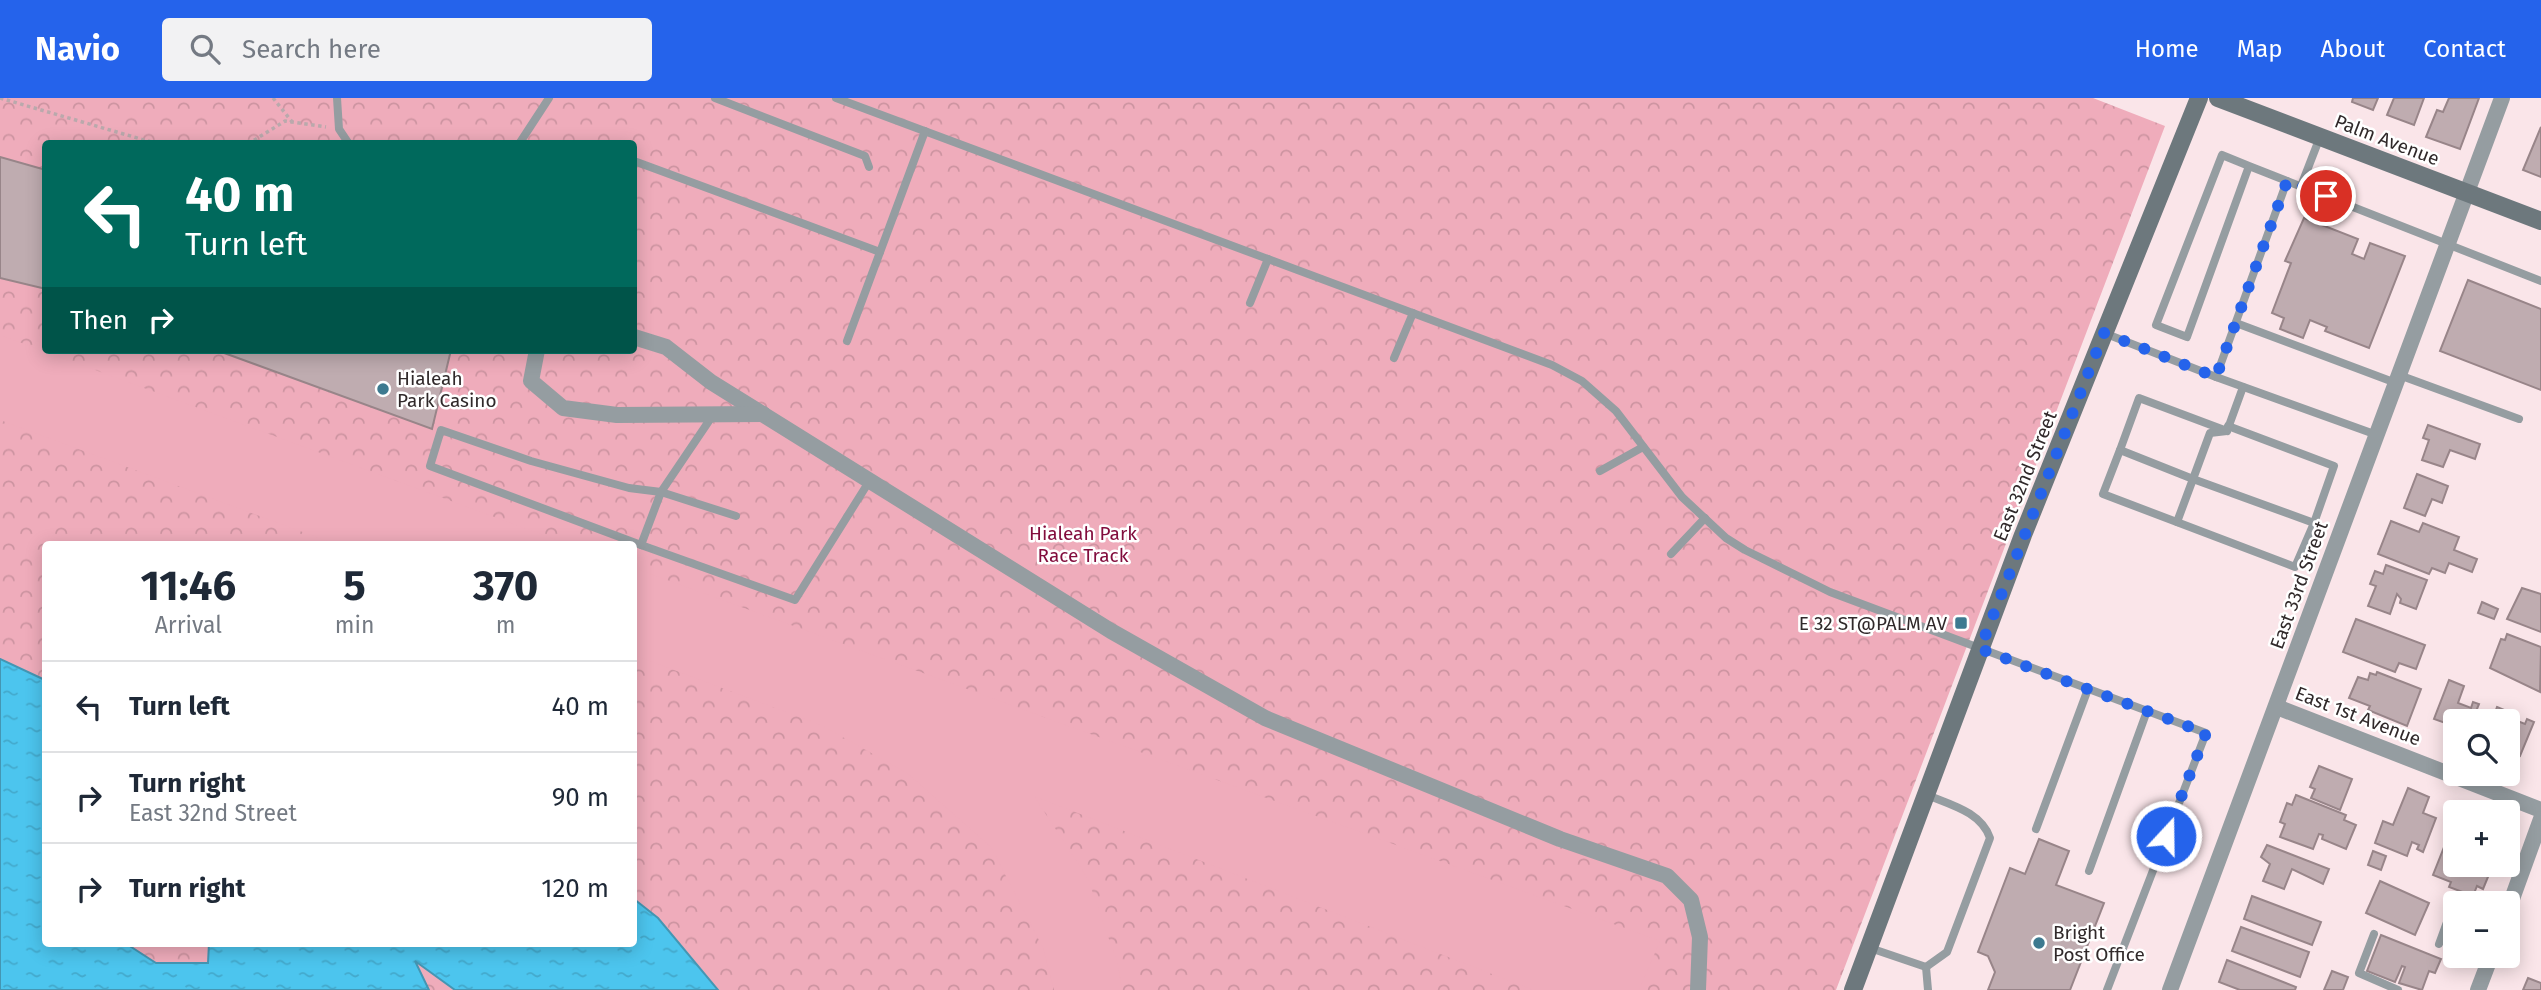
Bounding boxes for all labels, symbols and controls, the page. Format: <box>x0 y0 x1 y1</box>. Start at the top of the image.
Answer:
search box <box>162 18 652 81</box>
text: Navio <box>35 29 120 69</box>
icon: search <box>186 30 224 68</box>
text: Search here <box>242 34 381 65</box>
text: Home <box>2135 35 2199 63</box>
text: Map <box>2237 35 2283 63</box>
text: About <box>2321 35 2385 63</box>
text: Contact <box>2423 35 2506 63</box>
street label: Palm Avenue <box>2331 110 2443 170</box>
text: 40 m <box>185 165 294 224</box>
pin <box>2296 166 2356 226</box>
icon: left <box>70 168 161 259</box>
icon: arrive <box>2307 177 2345 215</box>
text: Turn left <box>185 225 307 263</box>
icon: right <box>142 301 180 339</box>
text: Then <box>70 305 128 336</box>
place label: Hialeah Park Casino <box>397 367 496 412</box>
marker: Hialeah Park Casino <box>375 381 391 397</box>
street label: East 32nd Street <box>1988 407 2062 545</box>
street label: East 33rd Street <box>2265 518 2333 652</box>
park label: Hialeah Park Race Track <box>1029 522 1137 567</box>
text: 11:46 <box>141 561 236 611</box>
text: 5 <box>343 561 366 611</box>
text: 370 <box>473 561 538 611</box>
text: Arrival <box>155 611 222 639</box>
text: min <box>335 611 374 639</box>
text: m <box>496 611 516 639</box>
place label: E 32 ST@PALM AV <box>1799 612 1947 635</box>
marker: E 32 ST@PALM AV <box>1953 615 1969 631</box>
street label: East 1st Avenue <box>2292 681 2424 751</box>
icon: left <box>70 688 108 726</box>
text: Turn left <box>129 691 230 722</box>
text: 40 m <box>551 691 609 722</box>
map controls <box>2443 709 2520 968</box>
button: search <box>2443 709 2520 786</box>
text: Turn right <box>129 768 246 799</box>
icon: right <box>70 779 108 817</box>
text: 90 m <box>552 782 609 813</box>
text: East 32nd Street <box>129 799 297 827</box>
position arrow <box>2129 799 2203 873</box>
button: + <box>2443 800 2520 877</box>
icon: right <box>70 870 108 908</box>
text: Turn right <box>129 873 246 904</box>
text: 120 m <box>541 873 609 904</box>
button: − <box>2443 891 2520 968</box>
place label: Bright Post Office <box>2053 921 2145 966</box>
marker: Bright Post Office <box>2031 935 2047 951</box>

